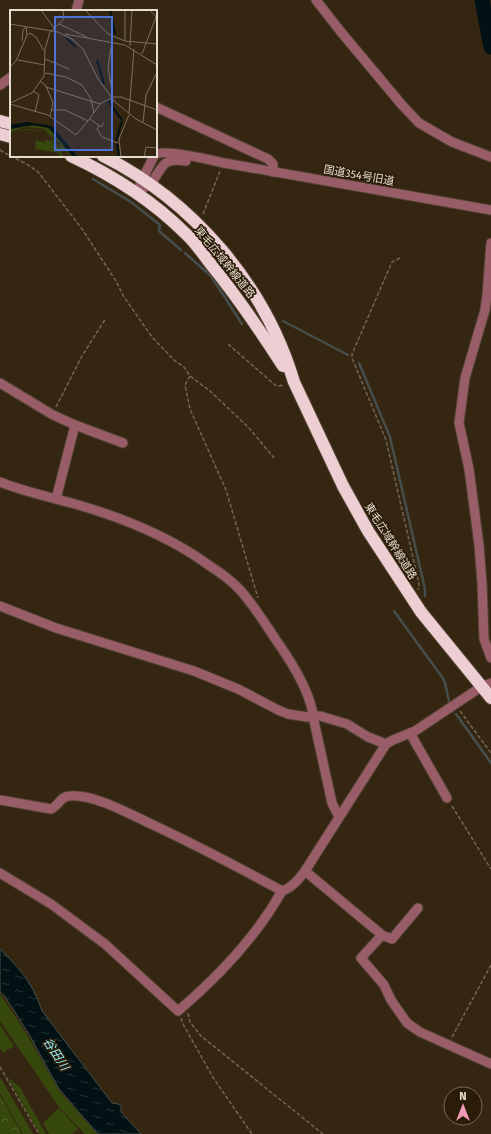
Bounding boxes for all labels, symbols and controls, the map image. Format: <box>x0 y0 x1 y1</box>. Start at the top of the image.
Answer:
inset map <box>10 10 157 157</box>
street label: 国道354号旧道 <box>322 163 395 188</box>
street label: 東毛広域幹線道路 <box>192 224 257 301</box>
street label: 東毛広域幹線道路 <box>362 501 419 582</box>
water label: 谷田川 <box>40 1035 73 1075</box>
north arrow <box>443 1086 483 1126</box>
text: N <box>459 1090 467 1103</box>

